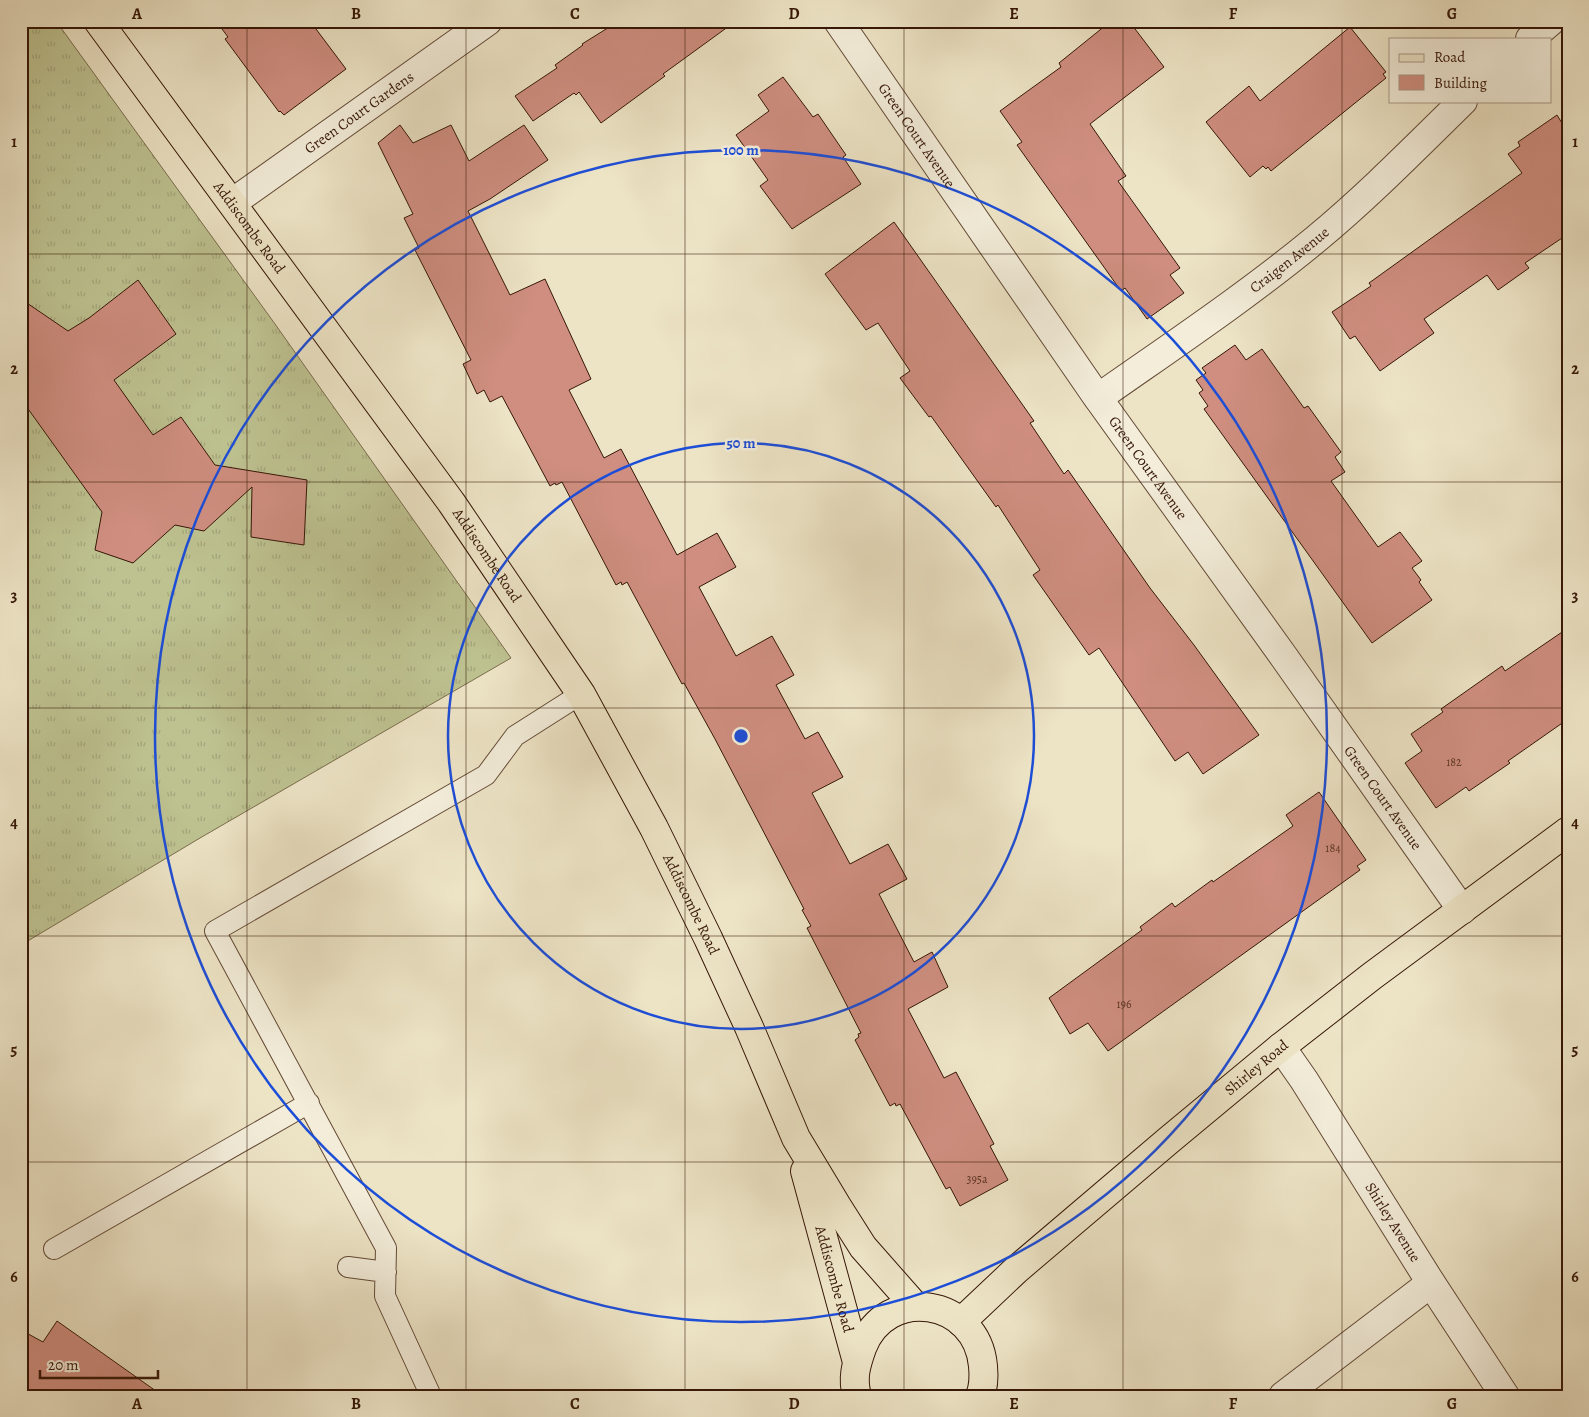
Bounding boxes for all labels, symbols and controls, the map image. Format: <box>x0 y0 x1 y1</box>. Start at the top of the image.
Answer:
text: A <box>131 3 143 25</box>
text: B <box>351 3 361 25</box>
text: C <box>570 3 580 25</box>
text: D <box>788 3 800 25</box>
text: E <box>1009 3 1019 25</box>
text: F <box>1229 3 1238 25</box>
text: G <box>1447 3 1457 25</box>
legend <box>1389 38 1552 102</box>
text: Road <box>1434 47 1466 67</box>
street label: Green Court Gardens <box>300 67 418 158</box>
text: Building <box>1434 73 1487 93</box>
street label: Green Court Avenue <box>874 79 960 192</box>
text: 1 <box>11 131 17 153</box>
text: 1 <box>1572 131 1578 153</box>
text: 100 m <box>723 140 759 160</box>
street label: Addiscombe Road <box>208 176 291 278</box>
street label: Craigen Avenue <box>1245 222 1334 297</box>
text: 2 <box>10 358 18 380</box>
text: 2 <box>1571 358 1579 380</box>
street label: Green Court Avenue <box>1104 412 1192 524</box>
text: 50 m <box>726 433 756 453</box>
street label: Addiscombe Road <box>448 503 527 607</box>
text: 3 <box>11 585 18 607</box>
text: 3 <box>1572 585 1579 607</box>
centre of rings <box>732 727 750 745</box>
street label: Green Court Avenue <box>1339 742 1427 854</box>
house number: 182 <box>1446 754 1462 770</box>
text: 4 <box>10 812 18 834</box>
text: 4 <box>1571 812 1579 834</box>
house number: 184 <box>1325 840 1341 856</box>
street label: Addiscombe Road <box>658 850 725 959</box>
house number: 196 <box>1116 996 1132 1012</box>
street label: Shirley Road <box>1220 1035 1293 1100</box>
text: 5 <box>11 1039 18 1061</box>
text: 5 <box>1572 1039 1579 1061</box>
house number: 395a <box>966 1171 988 1187</box>
street label: Shirley Avenue <box>1360 1179 1426 1266</box>
street label: Addiscombe Road <box>810 1223 859 1336</box>
text: 6 <box>10 1266 18 1288</box>
text: 6 <box>1571 1266 1579 1288</box>
scale bar <box>40 1347 158 1379</box>
text: 20 m <box>48 1355 79 1375</box>
text: A <box>131 1393 143 1415</box>
text: B <box>351 1393 361 1415</box>
text: C <box>570 1393 580 1415</box>
text: D <box>788 1393 800 1415</box>
text: E <box>1009 1393 1019 1415</box>
text: F <box>1229 1393 1238 1415</box>
text: G <box>1447 1393 1457 1415</box>

